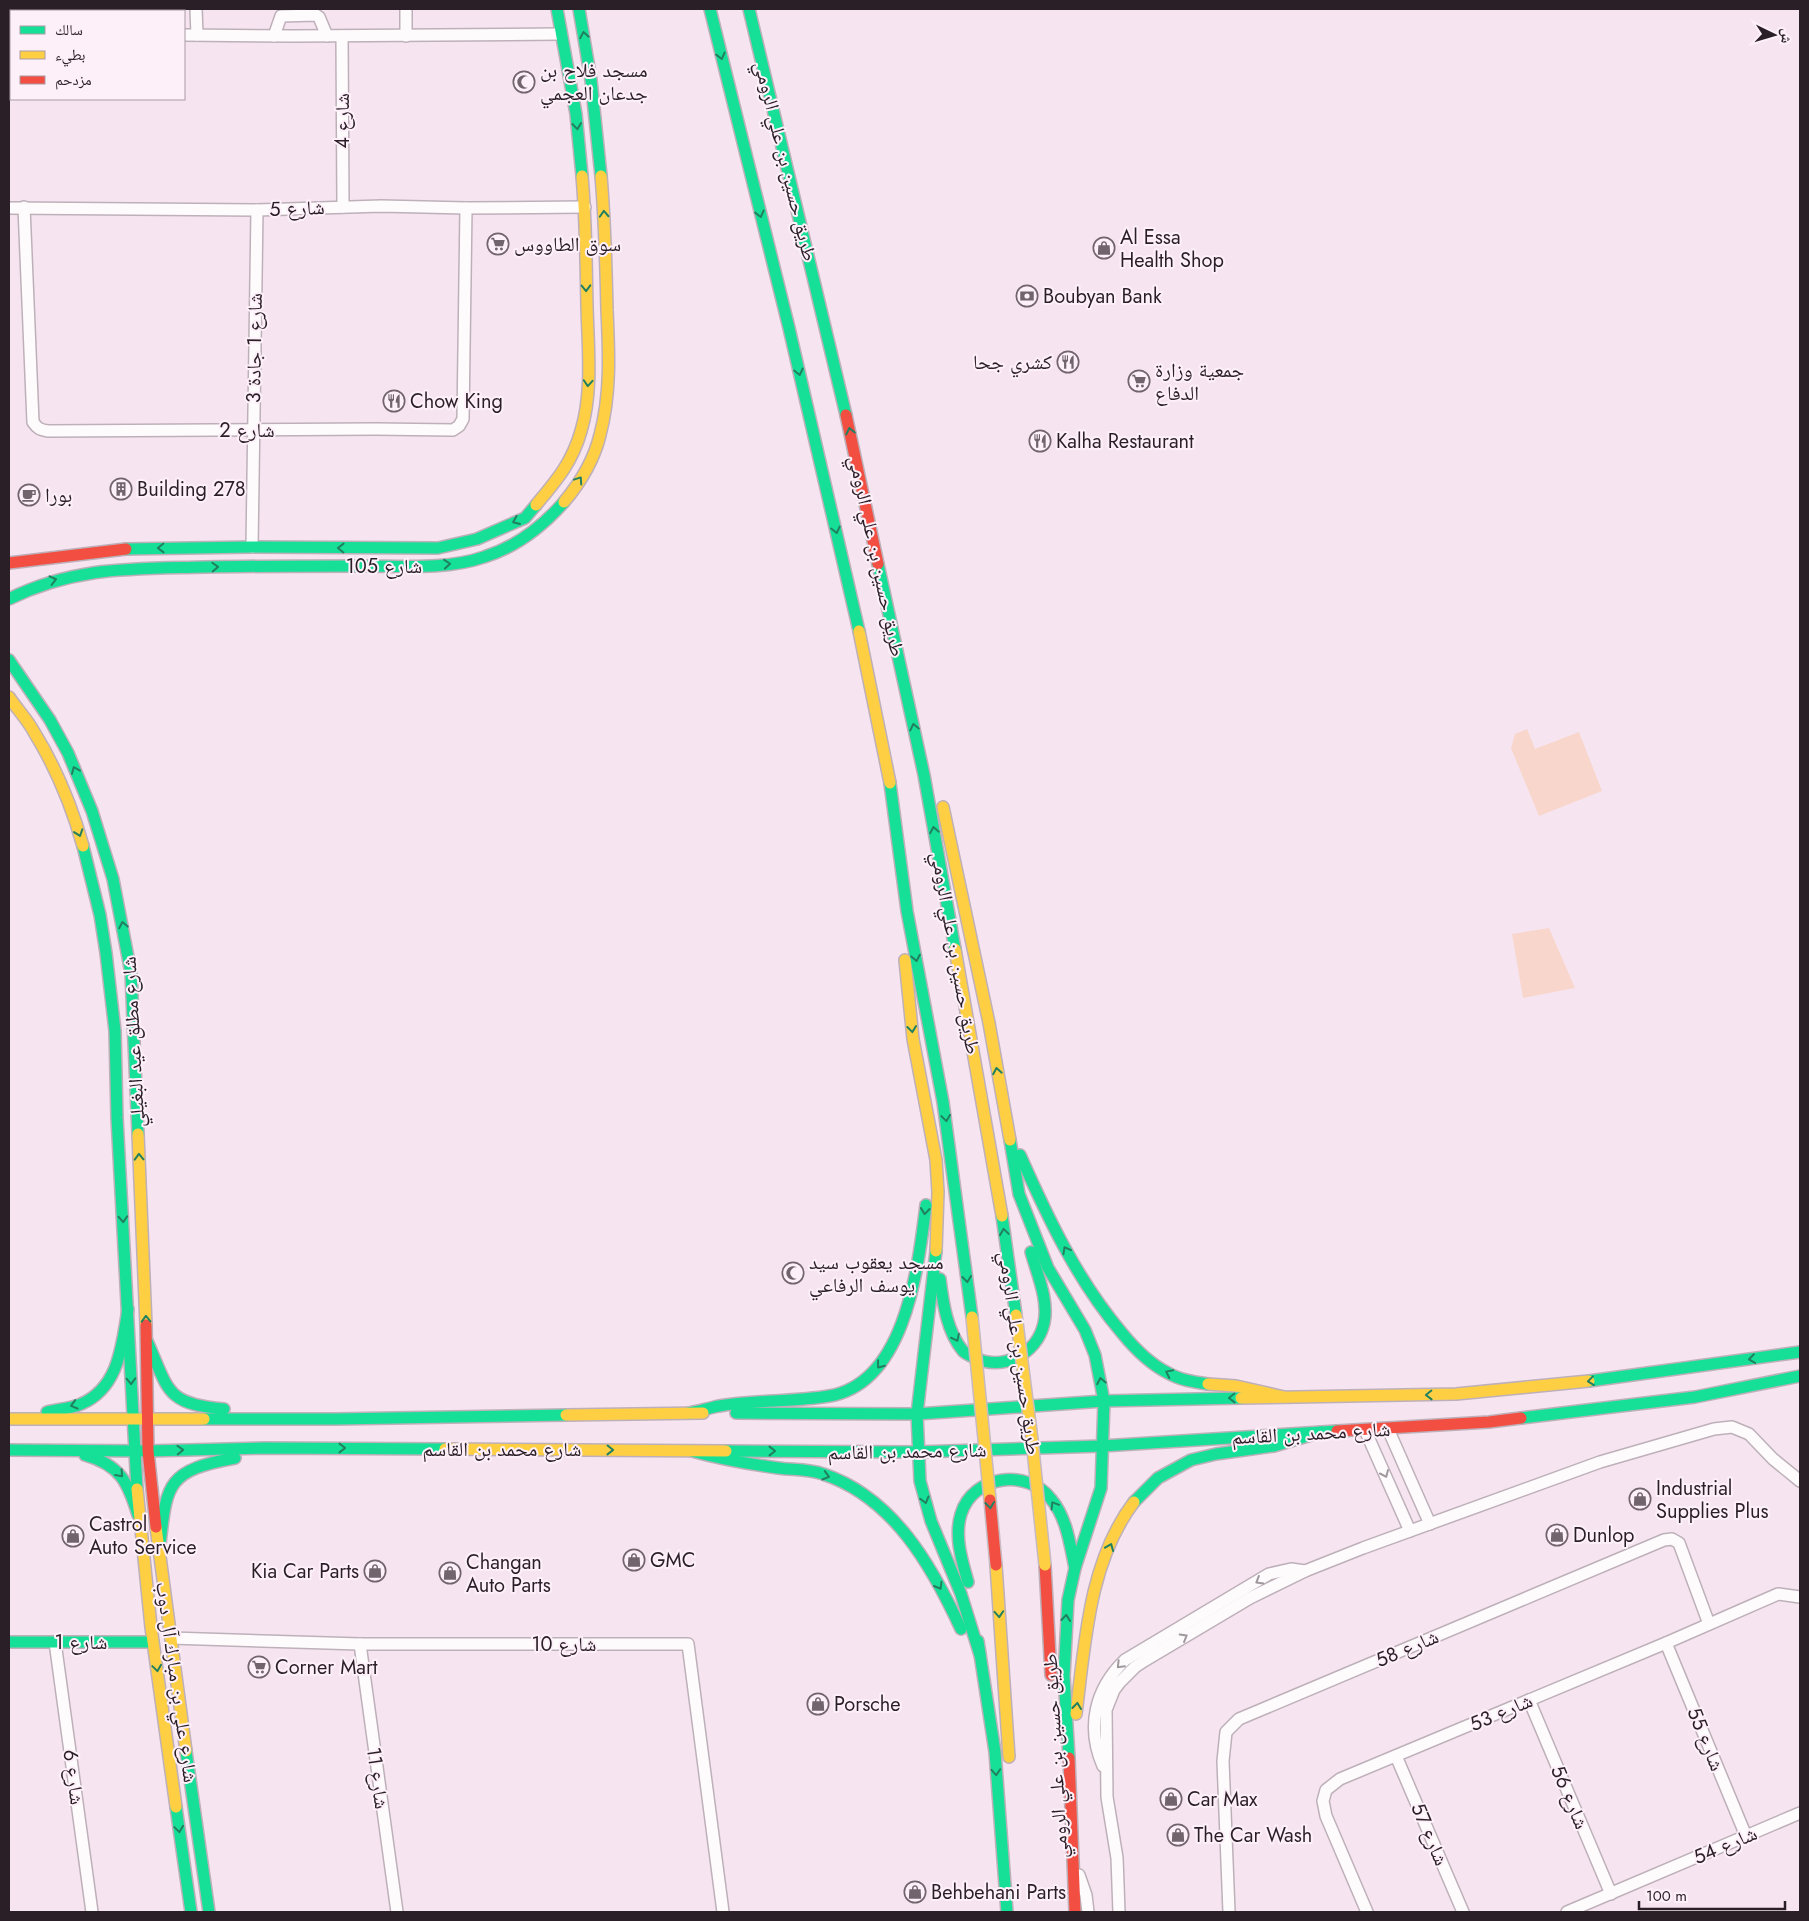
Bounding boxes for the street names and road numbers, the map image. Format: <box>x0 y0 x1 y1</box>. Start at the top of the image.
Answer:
street label: طريق حسين بن علي الرومي <box>746 58 824 264</box>
street label: شارع 4 <box>328 93 357 149</box>
street label: شارع 5 <box>269 193 325 224</box>
street label: شارع 1 جادة 3 <box>239 293 270 403</box>
street label: شارع 2 <box>219 416 275 445</box>
street label: طريق حسين بن علي الرومي <box>840 453 912 660</box>
street label: شارع 105 <box>346 552 422 581</box>
street label: طريق حسين بن علي الرومي <box>922 850 988 1057</box>
street label: شارع مطلق عيد البغيلي <box>115 956 154 1128</box>
street label: طريق حسين بن علي الرومي <box>990 1249 1048 1457</box>
street label: شارع محمد بن القاسم <box>1231 1415 1391 1452</box>
street label: شارع محمد بن القاسم <box>423 1435 581 1464</box>
street label: شارع محمد بن القاسم <box>827 1436 987 1467</box>
street label: شارع علي بن مبارك آل دوب <box>147 1580 205 1785</box>
street label: شارع 58 <box>1371 1622 1443 1675</box>
street label: شارع 1 <box>54 1628 108 1657</box>
street label: شارع 10 <box>531 1630 597 1659</box>
street label: طريق حسين بن علي الرومي <box>1036 1653 1076 1859</box>
street label: شارع 53 <box>1465 1686 1537 1739</box>
street label: شارع 55 <box>1680 1703 1731 1775</box>
street label: شارع 11 <box>359 1745 396 1811</box>
street label: شارع 6 <box>55 1748 92 1807</box>
street label: شارع 56 <box>1543 1761 1596 1834</box>
street label: شارع 57 <box>1403 1798 1456 1870</box>
street label: شارع 54 <box>1689 1819 1762 1872</box>

